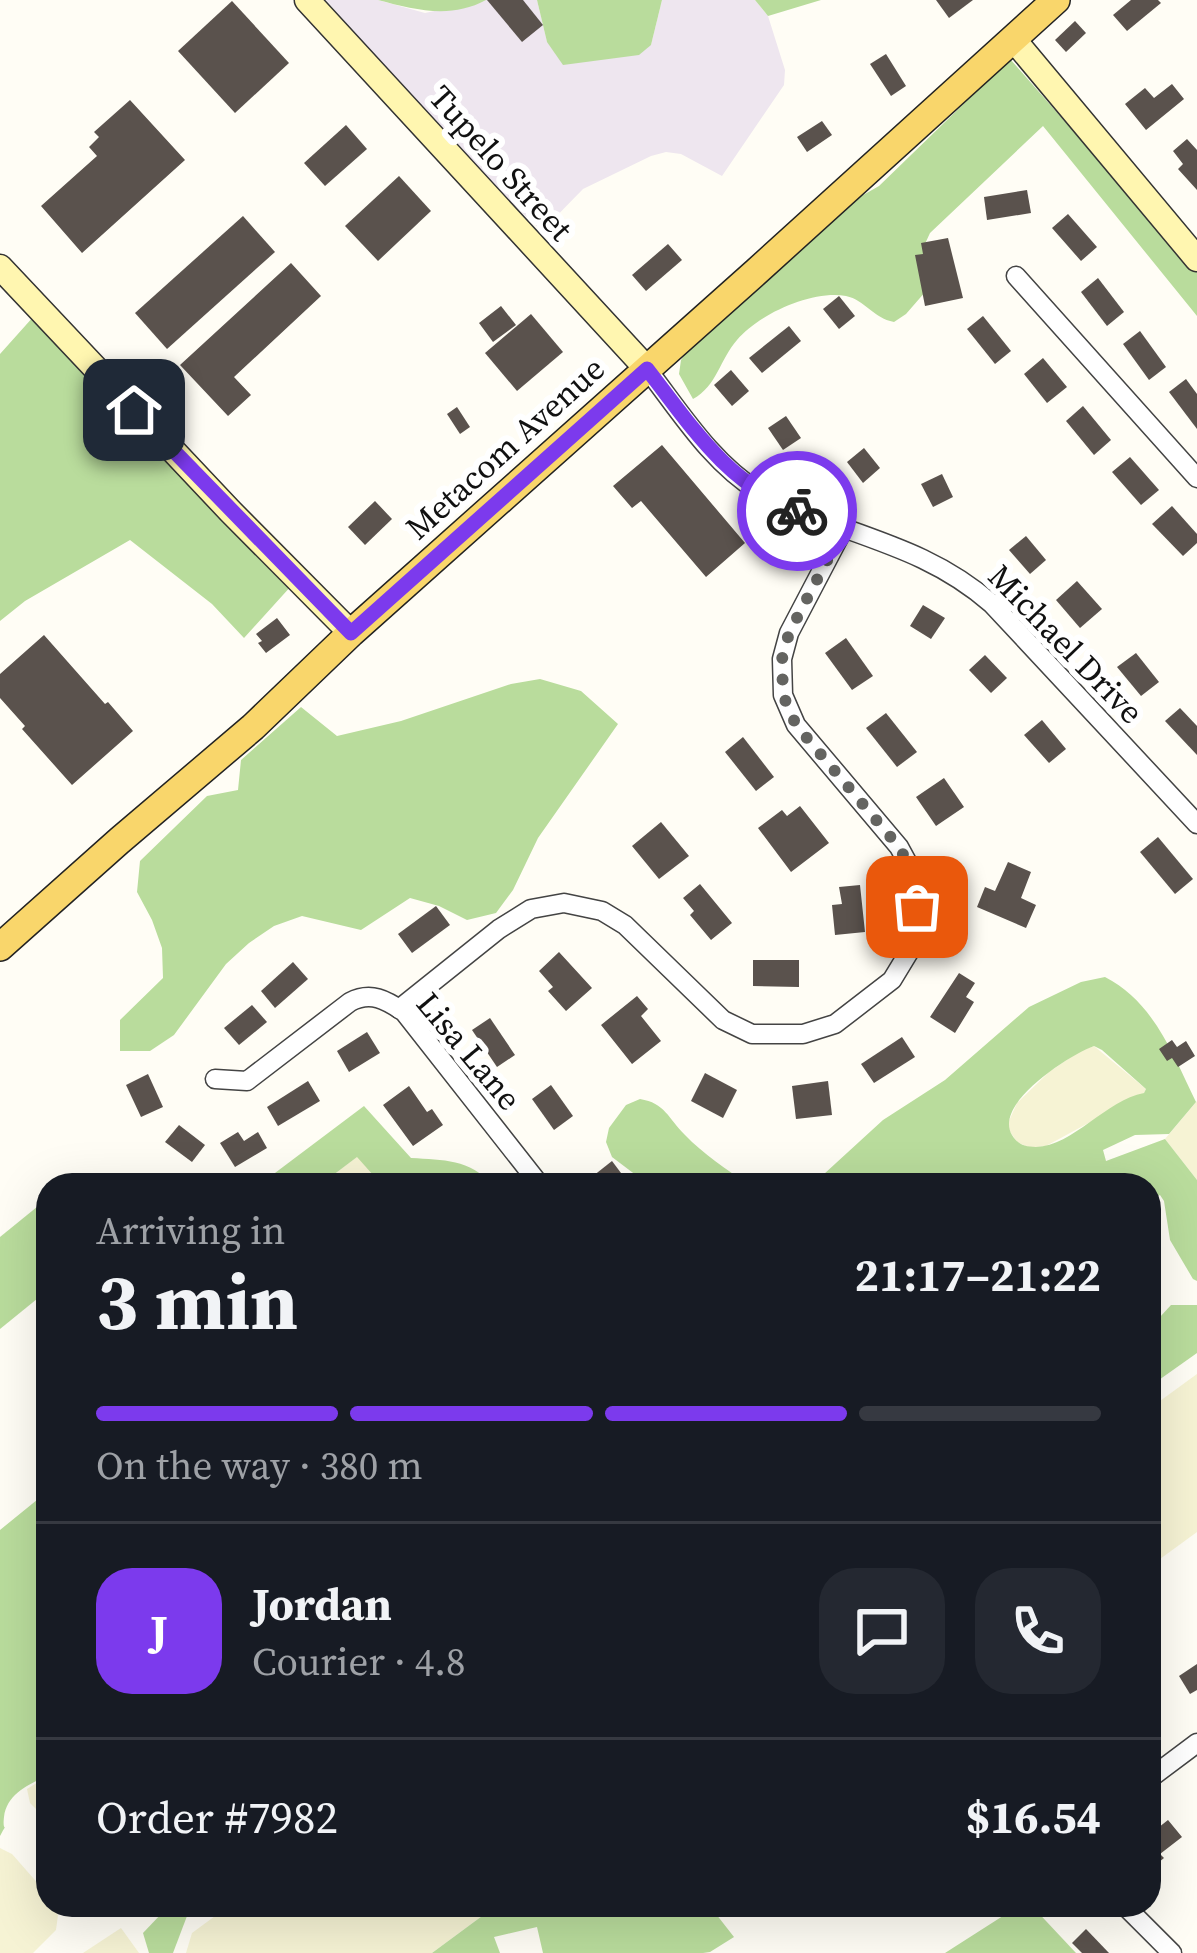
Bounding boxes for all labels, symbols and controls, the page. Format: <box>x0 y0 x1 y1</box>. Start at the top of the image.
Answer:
street label: Tupelo Street <box>419 76 583 251</box>
street label: Metacom Avenue <box>396 346 614 550</box>
pin <box>83 359 185 461</box>
icon: home <box>101 377 167 443</box>
courier <box>737 451 857 571</box>
icon: bike <box>764 478 830 544</box>
street label: Michael Drive <box>978 554 1154 734</box>
pin <box>866 856 968 958</box>
icon: bag <box>884 874 950 940</box>
street label: Lisa Lane <box>406 982 532 1120</box>
text: Arriving in <box>96 1204 285 1257</box>
text: 21:17–21:22 <box>855 1244 1101 1306</box>
text: 3 min <box>96 1248 298 1355</box>
text: On the way · 380 m <box>96 1439 423 1492</box>
button: chat <box>819 1568 945 1694</box>
button: phone <box>975 1568 1101 1694</box>
text: Jordan <box>252 1573 392 1635</box>
text: J <box>150 1600 168 1662</box>
text: Courier · 4.8 <box>252 1635 465 1688</box>
text: Order #7982 <box>96 1786 338 1848</box>
text: $16.54 <box>966 1786 1101 1848</box>

